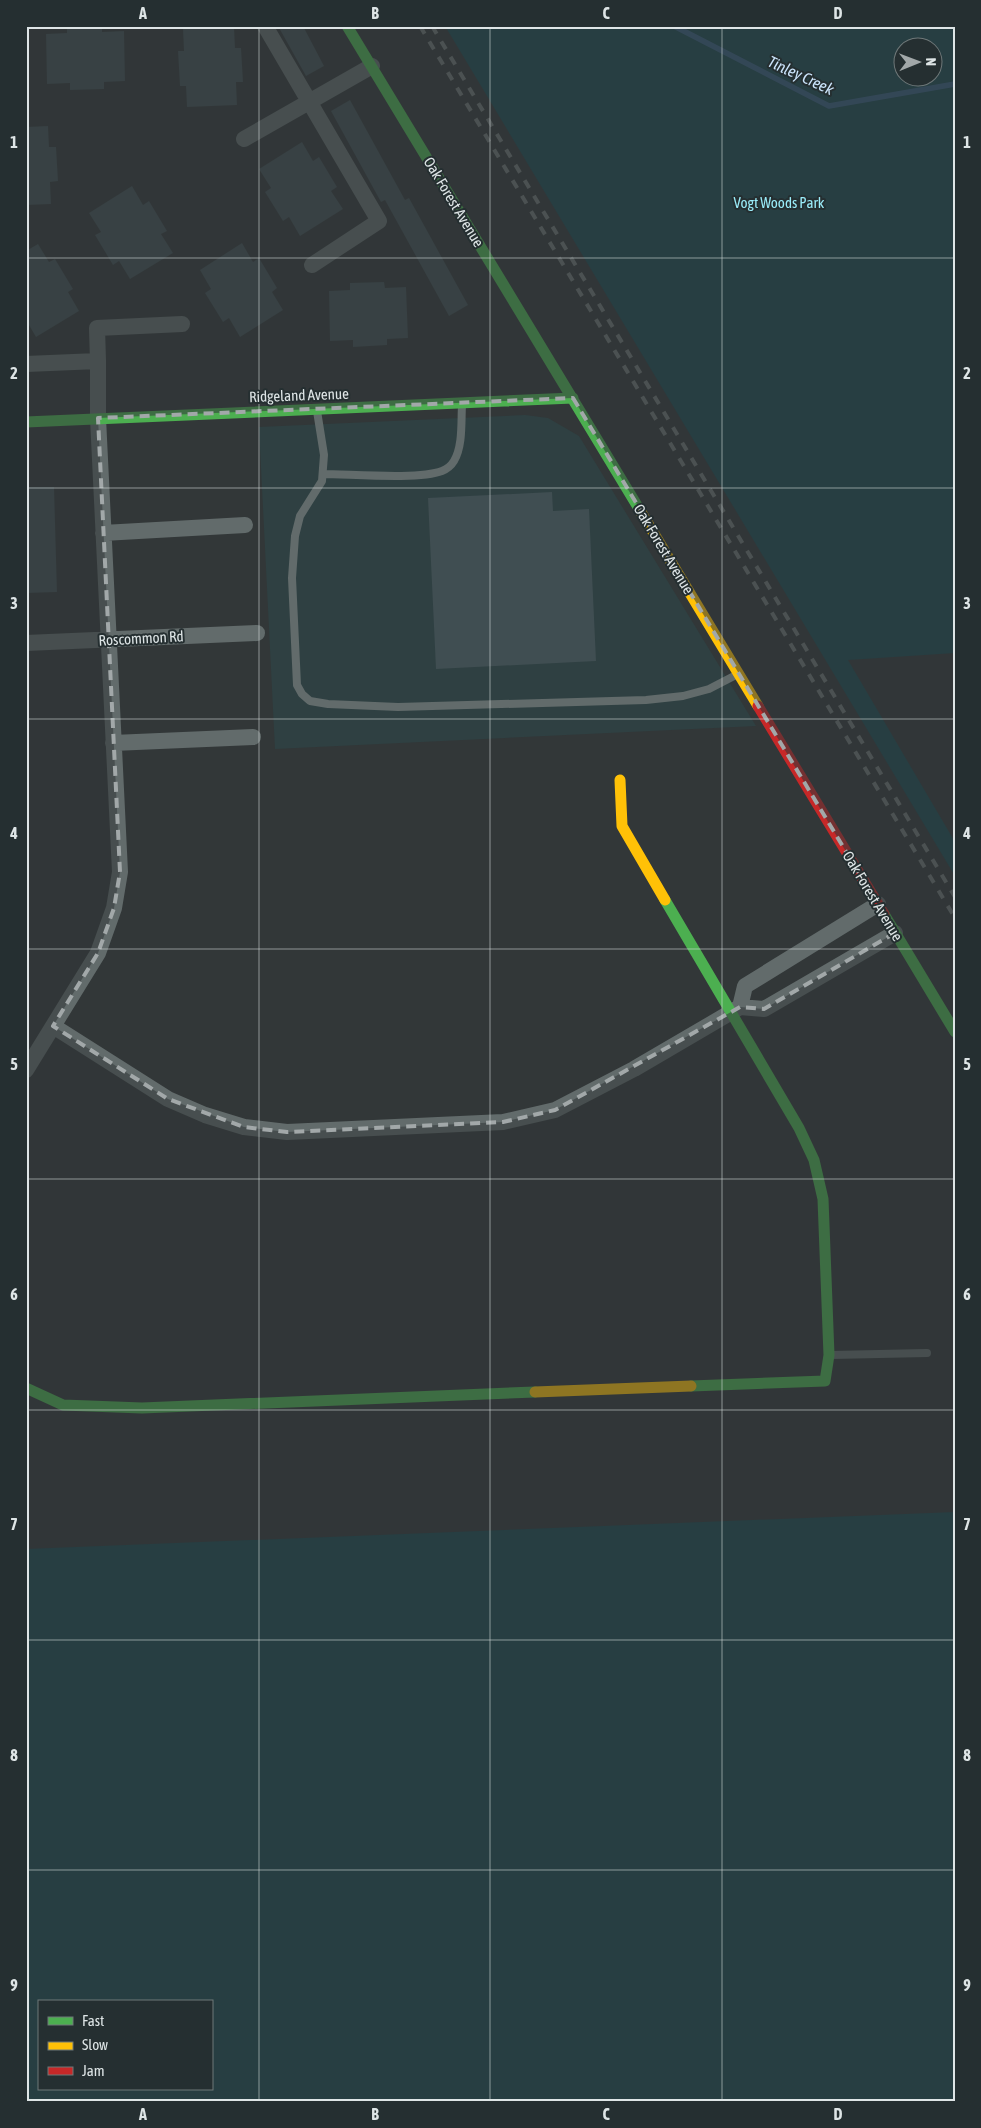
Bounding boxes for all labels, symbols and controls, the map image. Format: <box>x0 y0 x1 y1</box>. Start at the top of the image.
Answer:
text: A <box>138 4 147 22</box>
text: B <box>371 4 379 22</box>
text: C <box>602 4 610 22</box>
text: D <box>834 4 843 22</box>
north arrow <box>894 38 944 88</box>
water label: Tinley Creek <box>765 52 838 99</box>
text: N <box>923 58 939 66</box>
text: 1 <box>10 133 18 151</box>
text: 1 <box>963 133 971 151</box>
street label: Oak Forest Avenue <box>421 154 488 250</box>
park label: Vogt Woods Park <box>734 194 825 211</box>
text: 2 <box>10 364 18 382</box>
text: 2 <box>963 364 971 382</box>
street label: Ridgeland Avenue <box>249 385 349 405</box>
street label: Oak Forest Avenue <box>631 501 698 597</box>
text: 3 <box>10 594 18 612</box>
text: 3 <box>963 594 971 612</box>
street label: Roscommon Rd <box>98 627 184 649</box>
text: 4 <box>9 824 18 842</box>
text: 4 <box>962 824 971 842</box>
street label: Oak Forest Avenue <box>840 848 907 944</box>
text: 5 <box>10 1055 18 1073</box>
text: 5 <box>963 1055 971 1073</box>
text: 6 <box>10 1285 18 1303</box>
text: 6 <box>963 1285 971 1303</box>
text: 7 <box>10 1515 18 1533</box>
text: 7 <box>963 1515 971 1533</box>
text: 8 <box>10 1746 18 1764</box>
text: 8 <box>963 1746 971 1764</box>
text: 9 <box>10 1976 18 1994</box>
text: 9 <box>963 1976 971 1994</box>
legend <box>38 2000 212 2090</box>
text: Fast <box>82 2012 104 2029</box>
text: Slow <box>82 2036 108 2053</box>
text: Jam <box>82 2062 105 2079</box>
text: A <box>138 2105 147 2123</box>
text: B <box>371 2105 379 2123</box>
text: C <box>602 2105 610 2123</box>
text: D <box>834 2105 843 2123</box>

